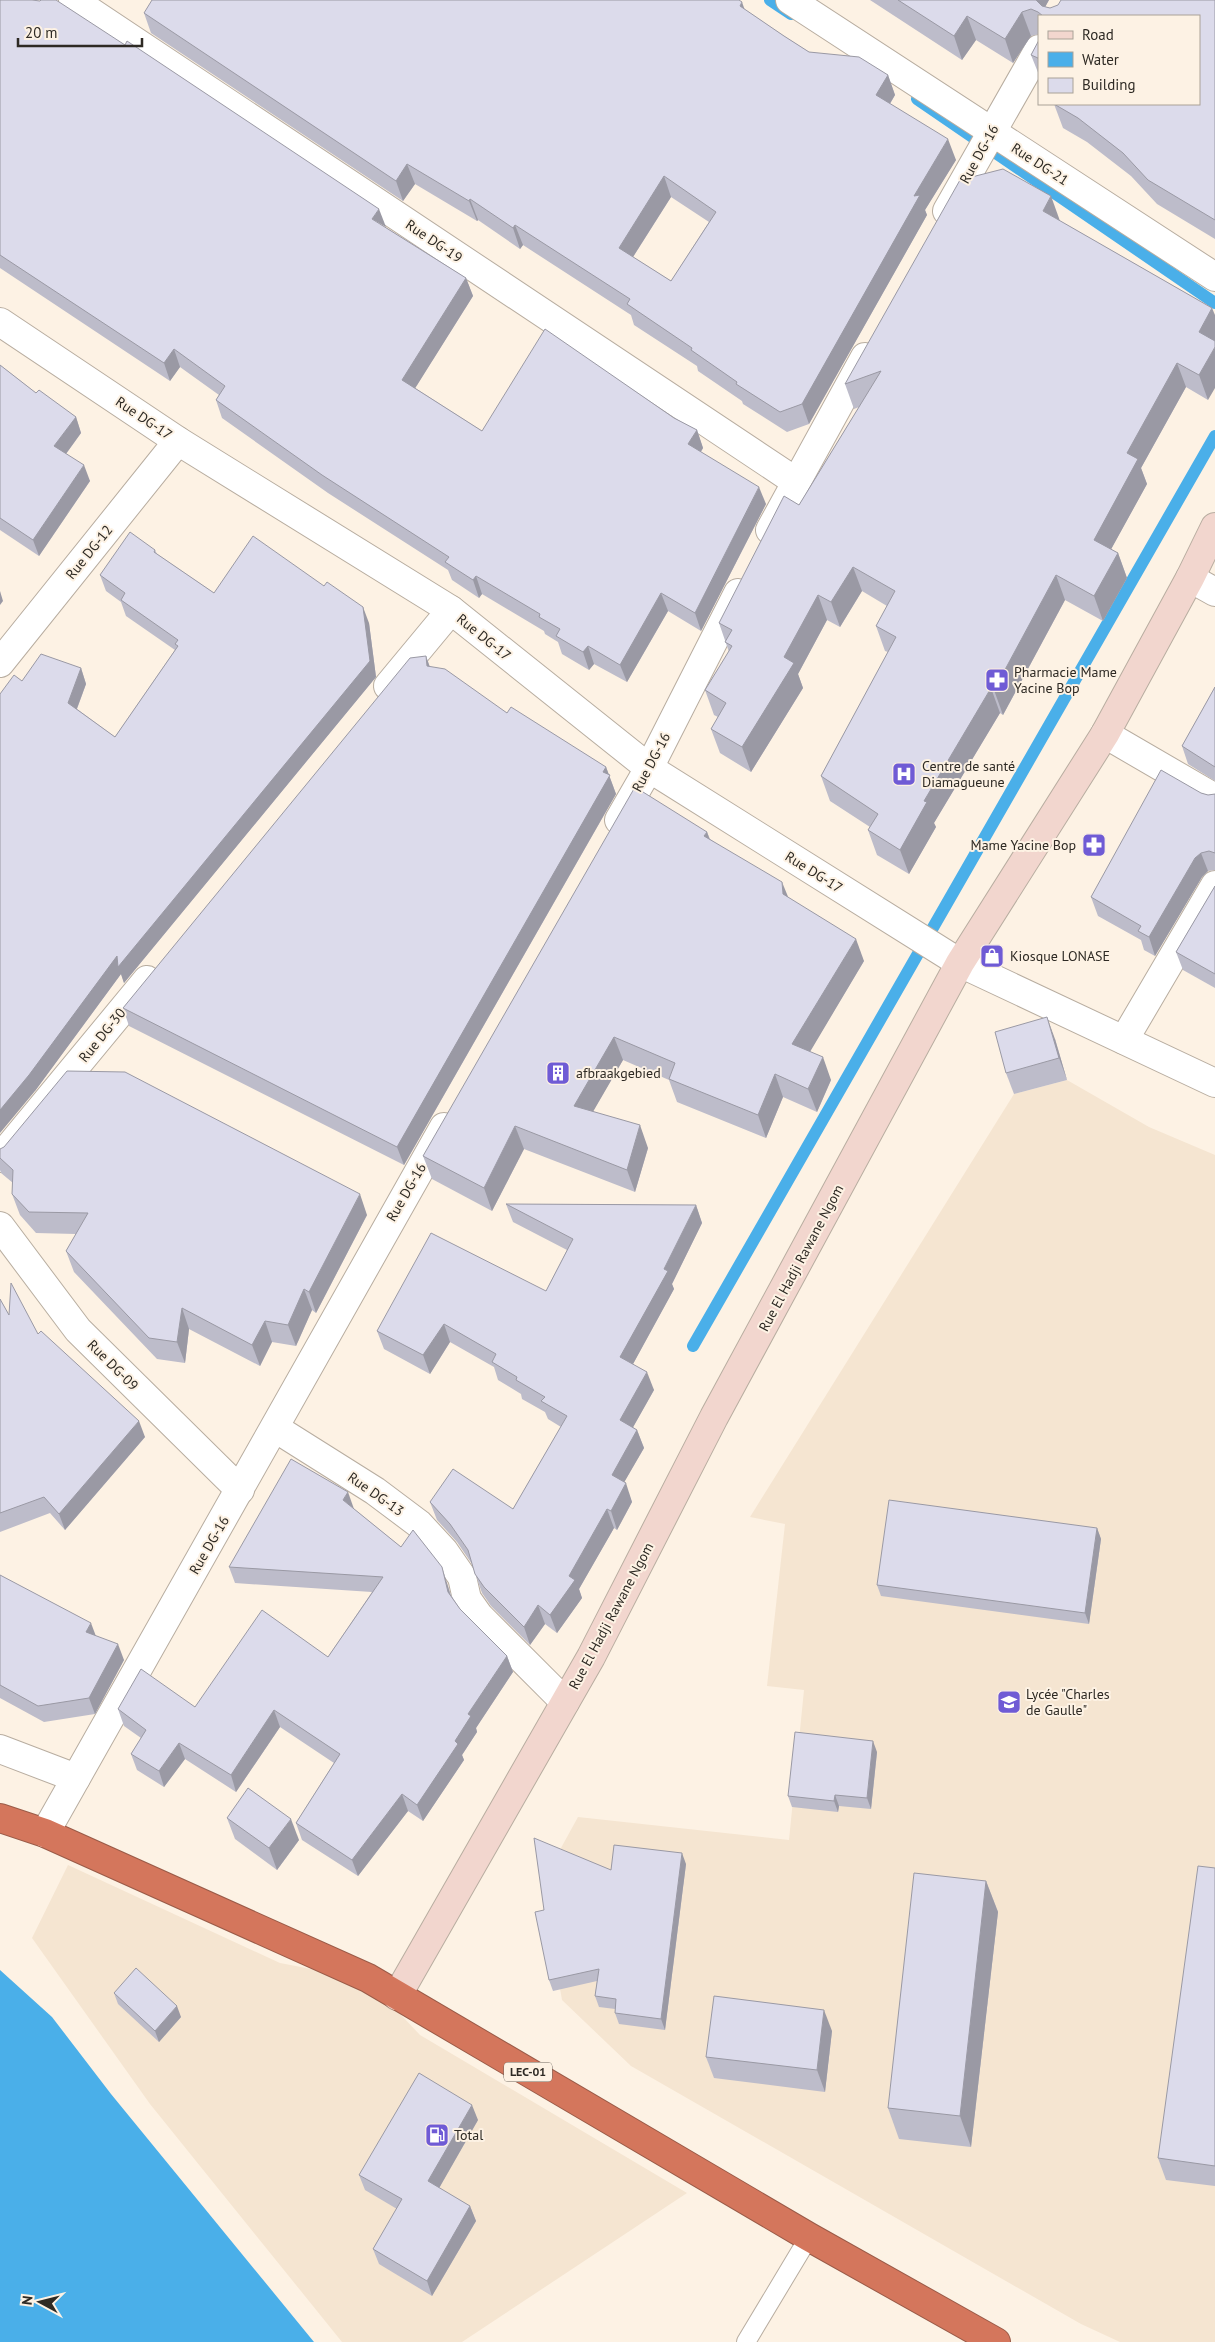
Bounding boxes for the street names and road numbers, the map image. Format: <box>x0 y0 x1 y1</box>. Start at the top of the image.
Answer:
street label: Rue DG-16 <box>955 121 1003 187</box>
street label: Rue DG-21 <box>1008 139 1072 189</box>
street label: Rue DG-19 <box>402 215 466 267</box>
street label: Rue DG-17 <box>112 392 176 444</box>
street label: Rue DG-12 <box>62 521 116 583</box>
street label: Rue DG-17 <box>453 610 515 664</box>
street label: Rue DG-16 <box>628 729 674 795</box>
street label: Rue DG-17 <box>782 847 846 897</box>
street label: Rue DG-30 <box>75 1004 130 1066</box>
street label: Rue DG-16 <box>382 1160 430 1224</box>
street label: Rue El Hadji Rawane Ngom <box>755 1181 847 1335</box>
street label: Rue DG-09 <box>84 1336 142 1394</box>
street label: Rue DG-13 <box>344 1468 408 1520</box>
street label: Rue DG-16 <box>185 1513 233 1577</box>
street label: Rue El Hadji Rawane Ngom <box>565 1539 657 1693</box>
road number: LEC-01 <box>504 2062 552 2082</box>

